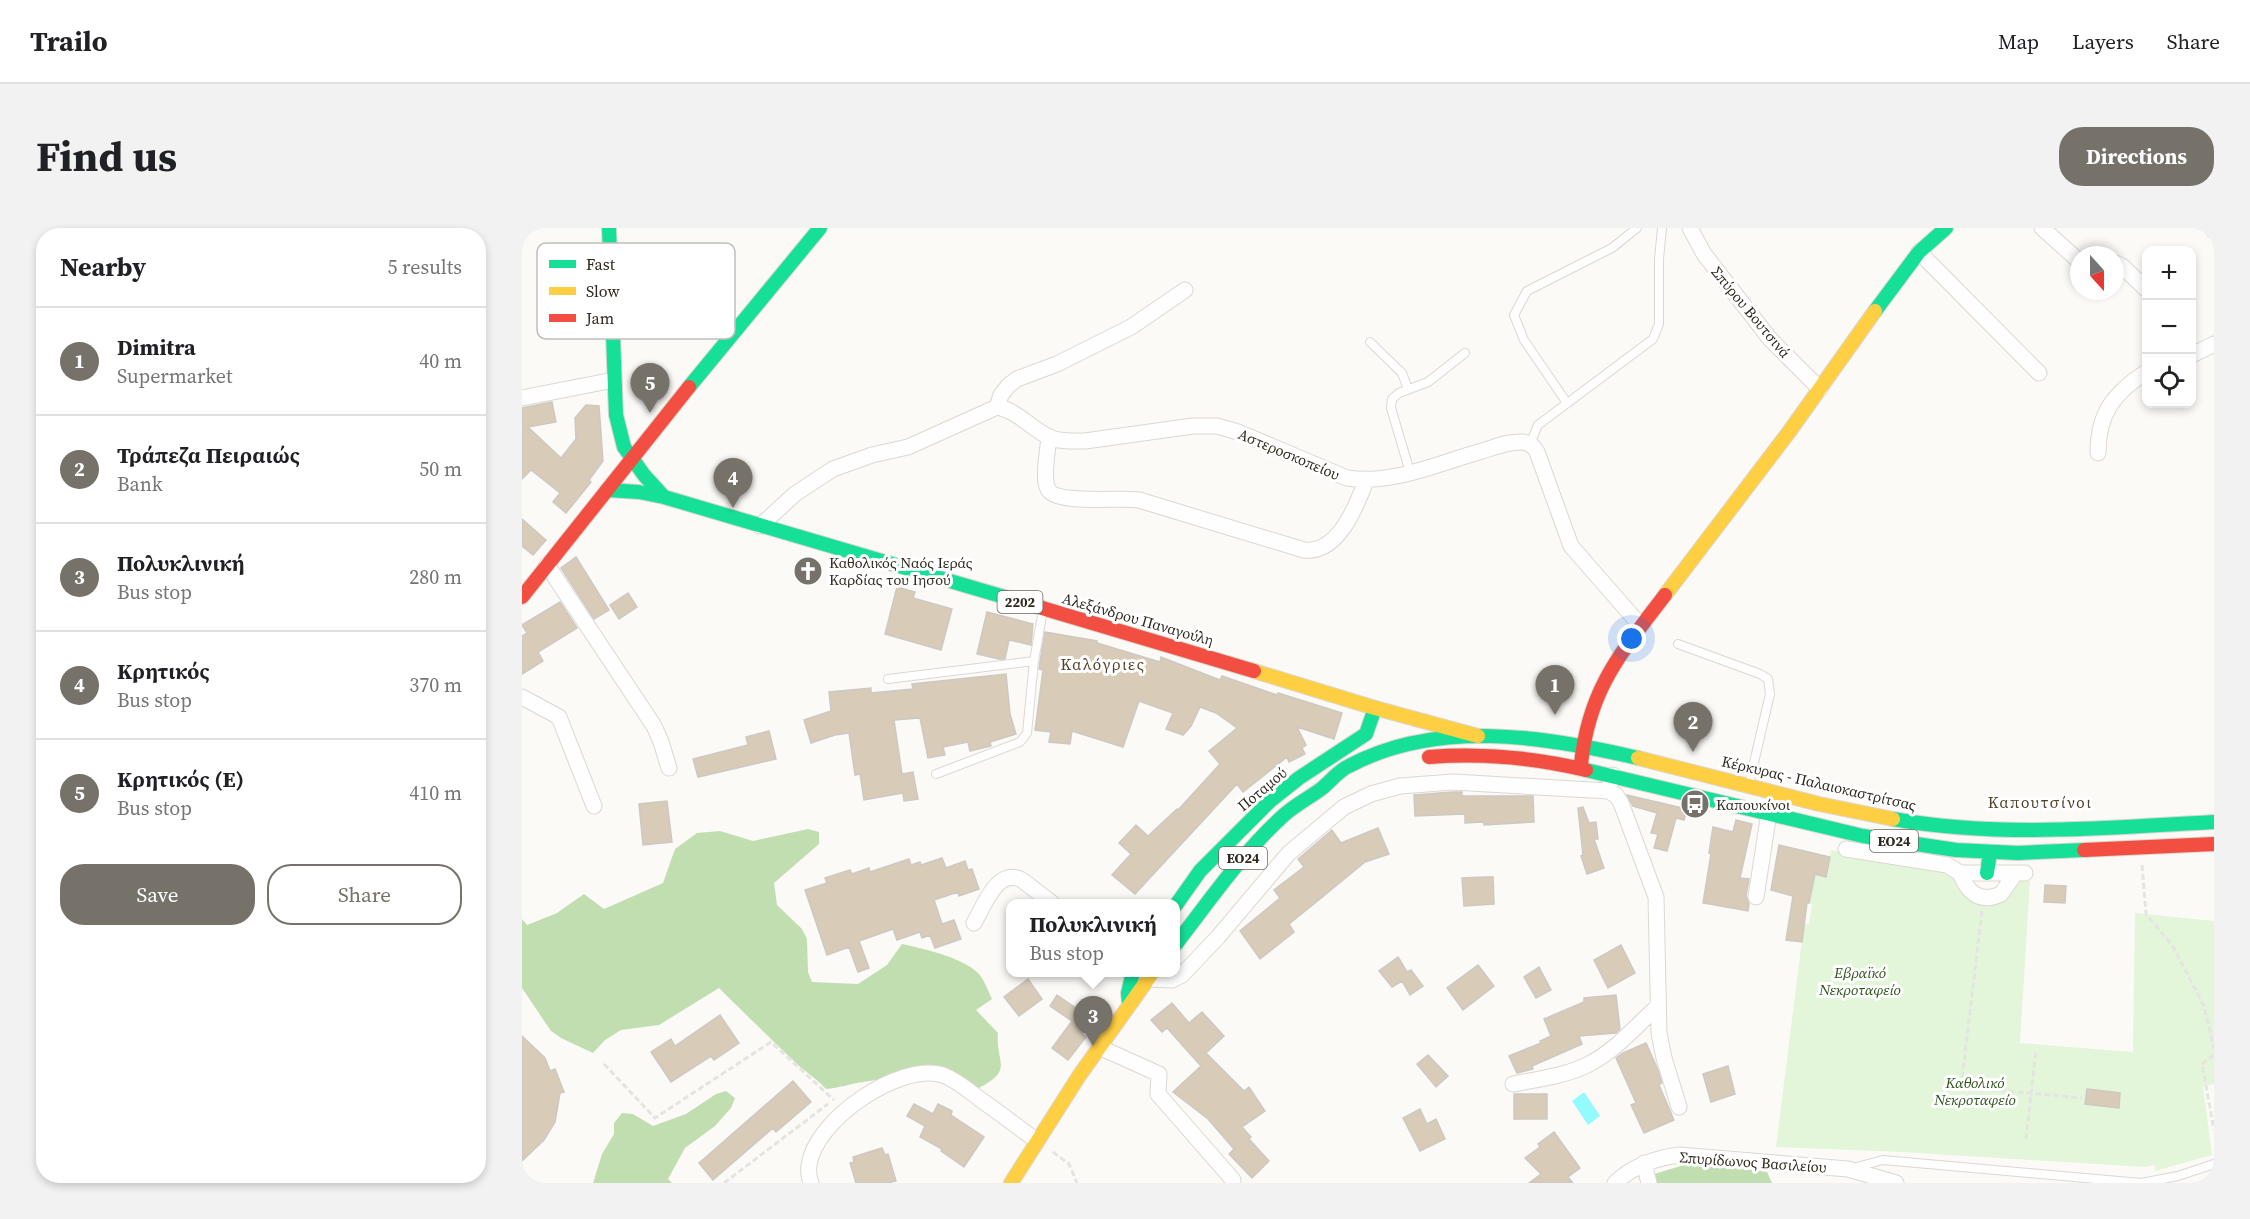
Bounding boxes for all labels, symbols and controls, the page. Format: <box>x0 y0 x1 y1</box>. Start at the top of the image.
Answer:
text: Trailo <box>30 22 108 60</box>
text: Map <box>1998 27 2039 56</box>
text: Layers <box>2072 27 2134 56</box>
text: Share <box>2167 27 2220 56</box>
text: Find us <box>36 127 177 185</box>
button: Directions <box>2059 127 2214 186</box>
legend <box>537 243 735 339</box>
north arrow <box>2070 246 2124 300</box>
map controls <box>2142 246 2196 408</box>
button: + <box>2142 246 2196 300</box>
text: Nearby <box>60 249 146 285</box>
text: 5 results <box>387 253 462 281</box>
text: Fast <box>586 253 616 275</box>
street label: Σπύρου Βουτσινά <box>1707 262 1796 363</box>
text: Slow <box>586 280 621 302</box>
button: − <box>2142 300 2196 354</box>
text: Jam <box>585 307 614 329</box>
text: Dimitra <box>117 332 196 362</box>
text: 1 <box>74 347 85 375</box>
text: 40 m <box>419 347 462 375</box>
button: locate <box>2142 354 2196 408</box>
text: Supermarket <box>117 362 232 390</box>
pin: 5 <box>630 364 670 413</box>
street label: Αστεροσκοπείου <box>1235 423 1343 485</box>
text: Τράπεζα Πειραιώς <box>117 440 300 470</box>
text: 2 <box>74 455 85 483</box>
text: 50 m <box>419 455 462 483</box>
pin: 4 <box>714 458 752 508</box>
text: Bank <box>117 470 163 498</box>
text: Πολυκλινική <box>117 548 245 578</box>
place label: Καθολικός Ναός Ιεράς Καρδίας του Ιησού <box>829 552 973 590</box>
church icon: Καθολικός Ναός Ιεράς Καρδίας του Ιησού <box>792 555 824 587</box>
text: 3 <box>74 563 85 591</box>
text: 280 m <box>409 563 462 591</box>
text: Bus stop <box>117 578 192 606</box>
street label: Αλεξάνδρου Παναγούλη <box>1060 587 1216 651</box>
road number: 2202 <box>998 591 1042 613</box>
your location <box>1617 624 1646 653</box>
district label: Καλόγριες <box>1060 653 1146 675</box>
text: Κρητικός <box>117 656 210 686</box>
pin: 1 <box>1536 666 1574 715</box>
text: 4 <box>74 671 85 699</box>
text: 370 m <box>409 671 462 699</box>
text: Bus stop <box>117 686 192 714</box>
pin: 2 <box>1674 702 1712 752</box>
street label: Κέρκυρας - Παλαιοκαστρίτσας <box>1720 750 1918 816</box>
street label: Ποταμού <box>1233 762 1291 816</box>
text: Κρητικός (E) <box>117 764 244 794</box>
text: 5 <box>74 779 85 807</box>
text: 410 m <box>409 779 462 807</box>
bus stop icon: Καπουκίνοι <box>1679 788 1711 820</box>
district label: Καπουτσίνοι <box>1988 791 2092 813</box>
text: Bus stop <box>117 794 192 822</box>
place label: Καπουκίνοι <box>1716 794 1791 815</box>
road number: ΕΟ24 <box>1870 830 1918 852</box>
road number: ΕΟ24 <box>1219 847 1267 869</box>
button: Save <box>60 864 255 925</box>
button: Share <box>267 864 462 925</box>
popup <box>1006 899 1180 977</box>
text: Πολυκλινική <box>1029 909 1157 939</box>
text: Bus stop <box>1029 939 1104 967</box>
park label: Εβραϊκό Νεκροταφείο <box>1818 962 1901 1000</box>
pin: 3 <box>1074 996 1112 1046</box>
park label: Καθολικό Νεκροταφείο <box>1933 1072 2016 1110</box>
street label: Σπυρίδωνος Βασιλείου <box>1679 1146 1827 1178</box>

